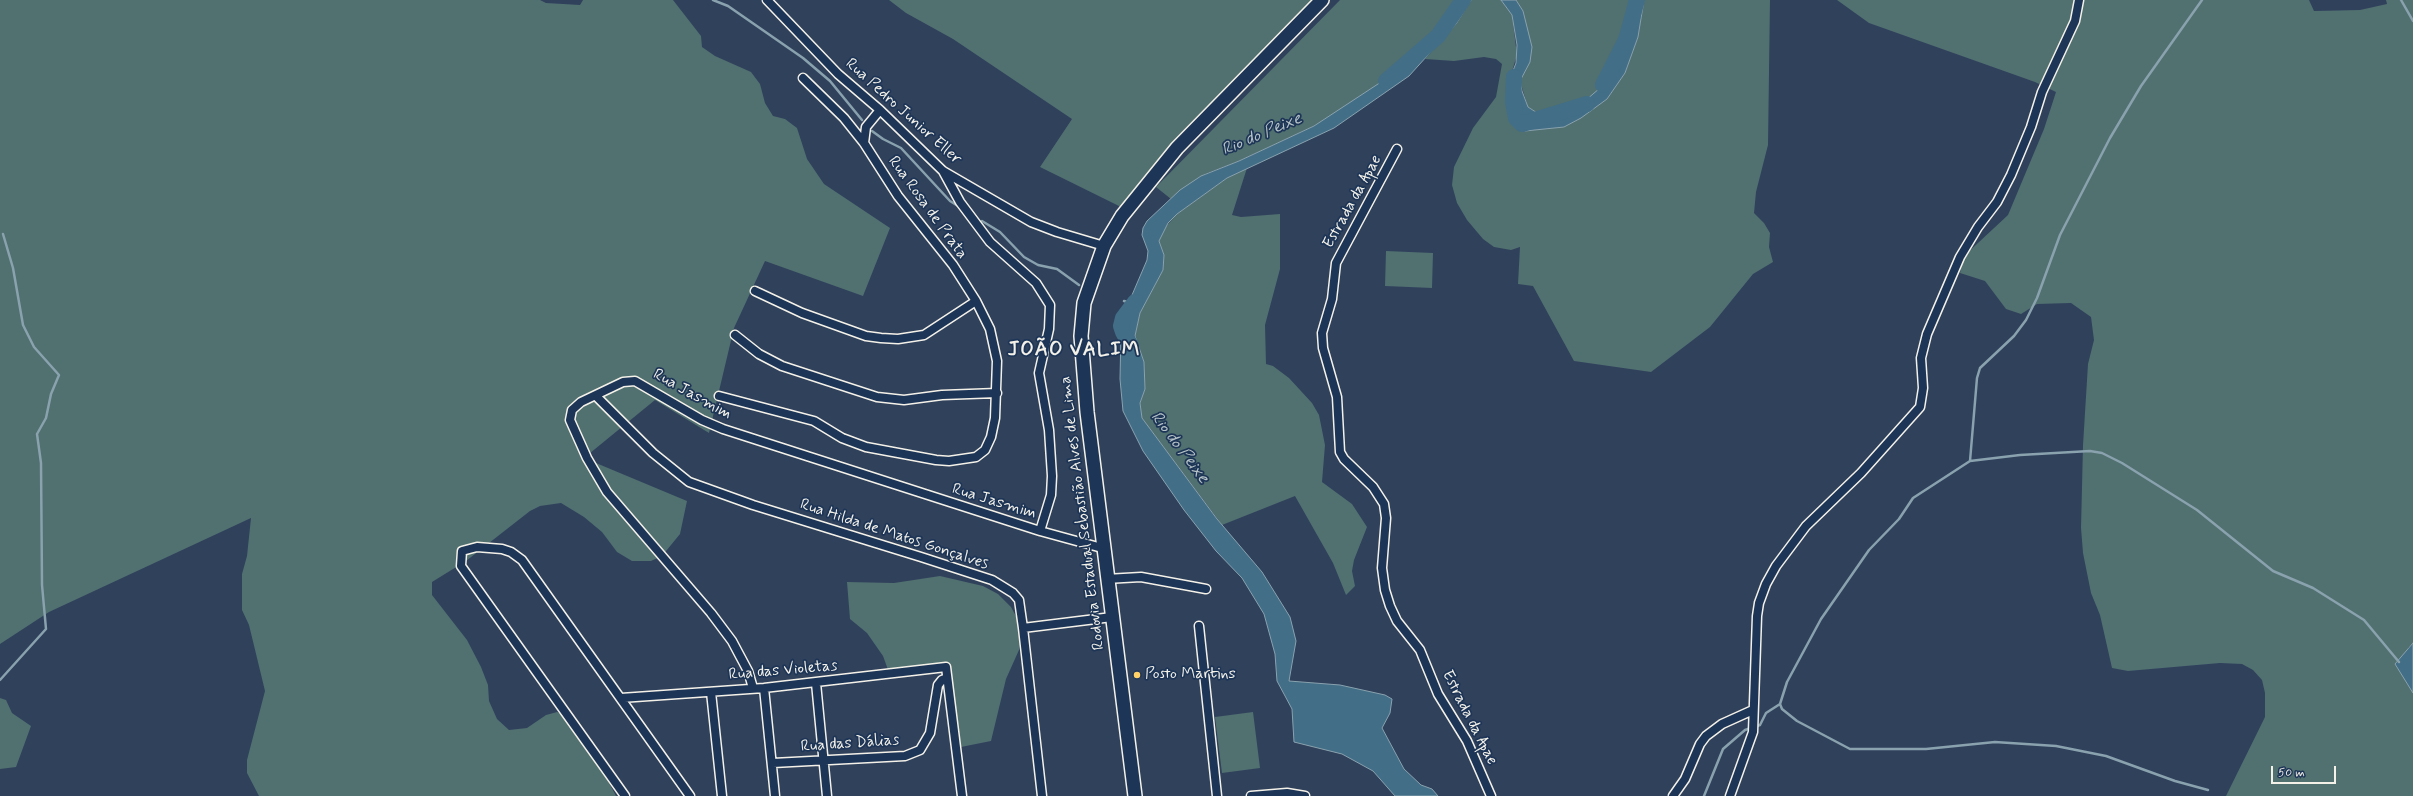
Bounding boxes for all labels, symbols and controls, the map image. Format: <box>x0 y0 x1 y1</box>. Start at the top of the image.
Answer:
street label: Rua Pedro Junior Eller <box>841 55 965 169</box>
water label: Rio do Peixe <box>1219 109 1305 161</box>
street label: Estrada da Apae <box>1319 152 1387 252</box>
street label: Rua Rosa de Prata <box>883 153 971 263</box>
district label: JOÃO VALIM <box>1009 339 1139 363</box>
street label: Rua Jasmim <box>649 365 735 425</box>
street label: Rodovia Estadual Sebastião Alves de Lima <box>1057 375 1109 651</box>
water label: Rio do Peixe <box>1145 408 1213 488</box>
street label: Rua Jasmim <box>950 480 1038 524</box>
street label: Rua Hilda de Matos Gonçalves <box>797 495 991 575</box>
street label: Rua das Violetas <box>728 657 838 685</box>
place label: Posto Martins <box>1145 665 1236 685</box>
street label: Estrada da Apae <box>1437 667 1501 769</box>
marker: Posto Martins <box>1132 670 1142 680</box>
street label: Rua das Dálias <box>800 731 900 757</box>
scale bar <box>2273 758 2338 784</box>
text: 50 m <box>2278 765 2305 781</box>

